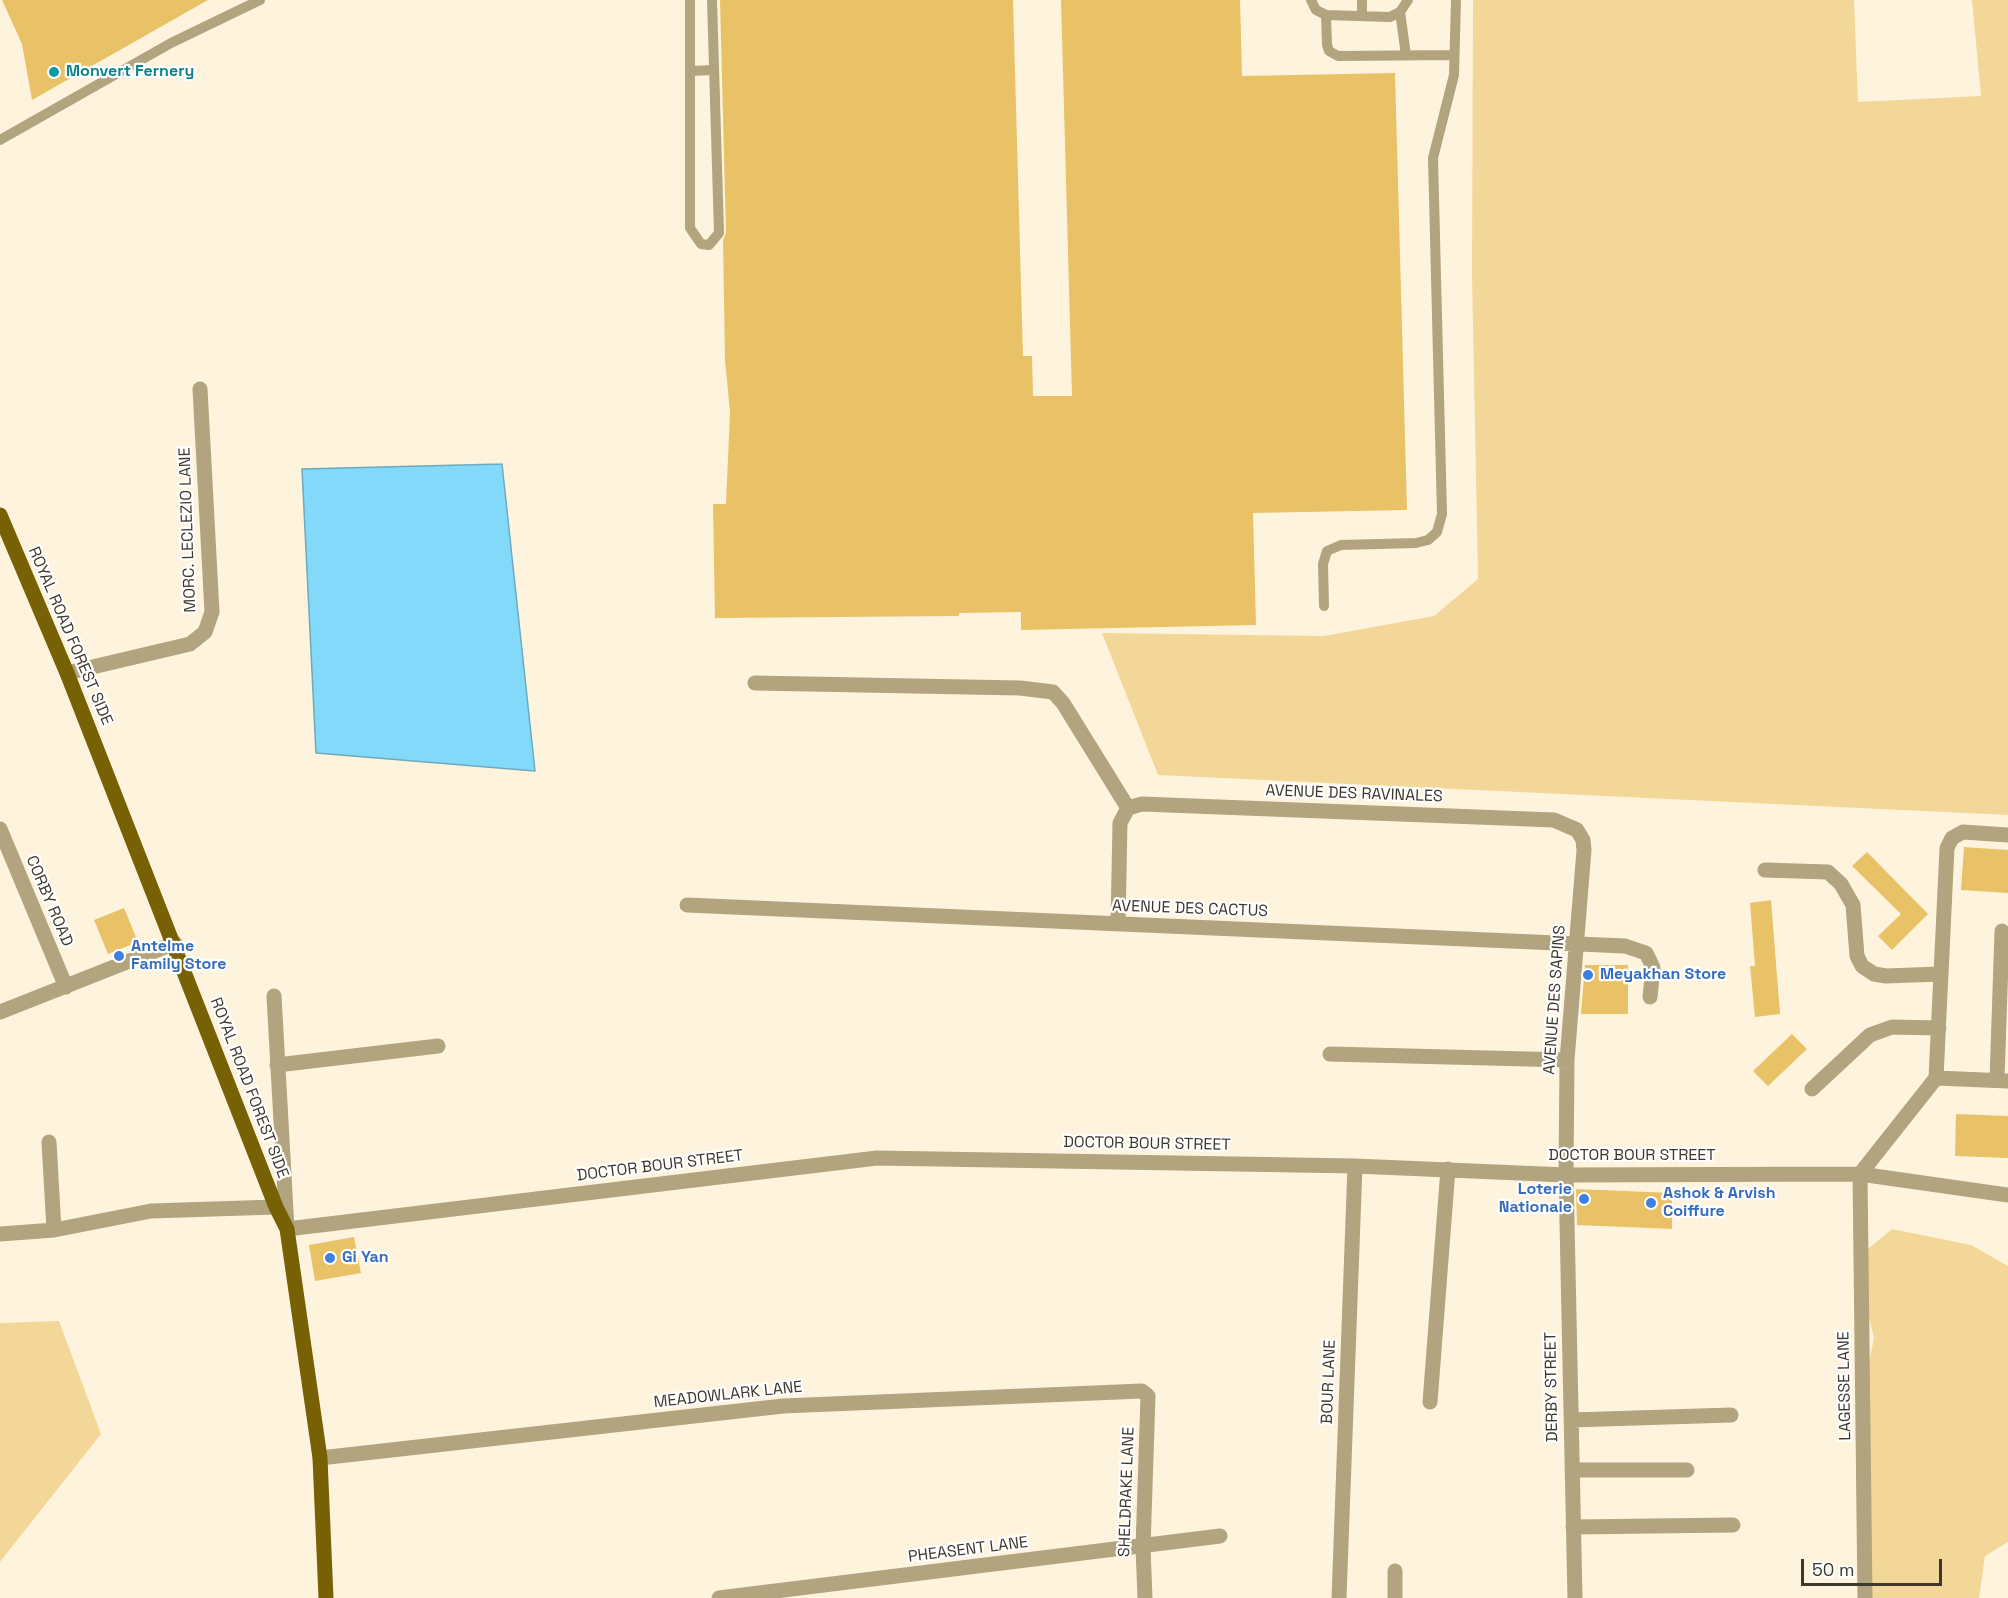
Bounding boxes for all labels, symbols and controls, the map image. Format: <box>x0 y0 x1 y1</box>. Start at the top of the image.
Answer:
place label: Monvert Fernery <box>66 62 194 82</box>
marker: Monvert Fernery <box>47 65 61 79</box>
street label: MORC. LECLEZIO LANE <box>176 447 200 613</box>
street label: ROYAL ROAD FOREST SIDE <box>24 544 116 728</box>
street label: AVENUE DES RAVINALES <box>1265 781 1443 807</box>
street label: CORBY ROAD <box>21 853 77 949</box>
street label: AVENUE DES CACTUS <box>1112 897 1268 921</box>
street label: AVENUE DES SAPINS <box>1540 925 1570 1075</box>
place label: Antelme Family Store <box>131 937 227 975</box>
marker: Antelme Family Store <box>112 949 126 963</box>
place label: Meyakhan Store <box>1600 965 1726 985</box>
marker: Meyakhan Store <box>1581 968 1595 982</box>
street label: ROYAL ROAD FOREST SIDE <box>206 995 292 1181</box>
street label: DOCTOR BOUR STREET <box>1063 1133 1231 1155</box>
street label: DOCTOR BOUR STREET <box>576 1146 744 1186</box>
street label: DOCTOR BOUR STREET <box>1548 1146 1716 1166</box>
place label: Loterie Nationale <box>1499 1180 1572 1218</box>
place label: Ashok & Arvish Coiffure <box>1663 1184 1776 1222</box>
marker: Loterie Nationale <box>1577 1192 1591 1206</box>
marker: Ashok & Arvish Coiffure <box>1644 1196 1658 1210</box>
place label: Gi Yan <box>342 1248 389 1268</box>
marker: Gi Yan <box>323 1251 337 1265</box>
street label: LAGESSE LANE <box>1834 1331 1856 1441</box>
street label: DERBY STREET <box>1541 1332 1563 1442</box>
street label: BOUR LANE <box>1318 1339 1340 1425</box>
street label: MEADOWLARK LANE <box>653 1378 803 1412</box>
street label: SHELDRAKE LANE <box>1115 1427 1139 1557</box>
street label: PHEASENT LANE <box>907 1533 1029 1567</box>
scale bar <box>1804 1547 1945 1585</box>
text: 50 m <box>1812 1558 1854 1581</box>

